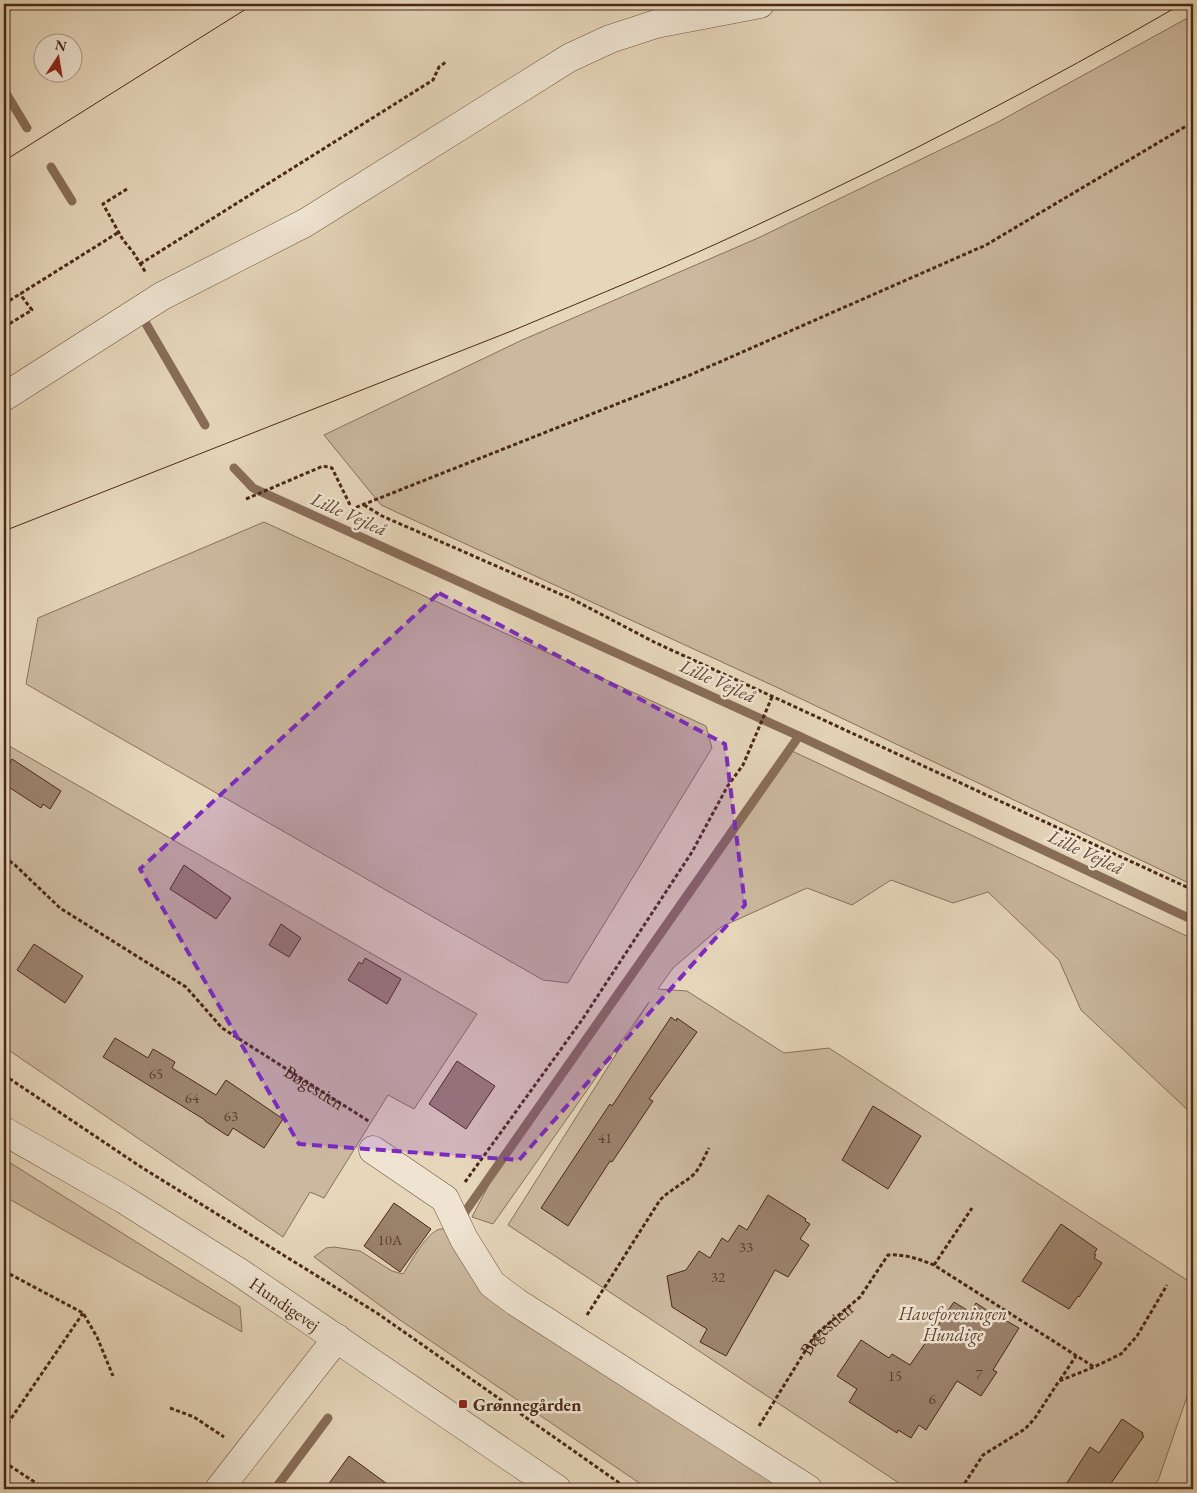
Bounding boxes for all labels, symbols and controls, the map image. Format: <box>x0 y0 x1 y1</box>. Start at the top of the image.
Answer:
north arrow <box>32 32 82 82</box>
text: N <box>53 35 69 55</box>
water label: Lille Vejleå <box>306 486 391 542</box>
water label: Lille Vejleå <box>675 653 760 709</box>
water label: Lille Vejleå <box>1043 823 1128 880</box>
street label: Bøgestien <box>280 1059 349 1115</box>
house number: 65 <box>149 1064 163 1083</box>
house number: 64 <box>185 1088 200 1107</box>
house number: 63 <box>224 1106 238 1125</box>
house number: 41 <box>598 1128 612 1147</box>
house number: 10A <box>378 1230 403 1249</box>
house number: 33 <box>739 1237 753 1256</box>
house number: 32 <box>711 1267 726 1286</box>
street label: Hundigevej <box>245 1271 325 1336</box>
street label: Bøgestien <box>794 1297 858 1359</box>
park label: Haveforeningen Hundige <box>898 1302 1007 1347</box>
house number: 7 <box>975 1364 983 1383</box>
house number: 15 <box>888 1366 902 1385</box>
house number: 6 <box>928 1389 936 1408</box>
place label: Grønnegården <box>473 1393 581 1416</box>
marker: Grønnegården <box>457 1398 469 1410</box>

